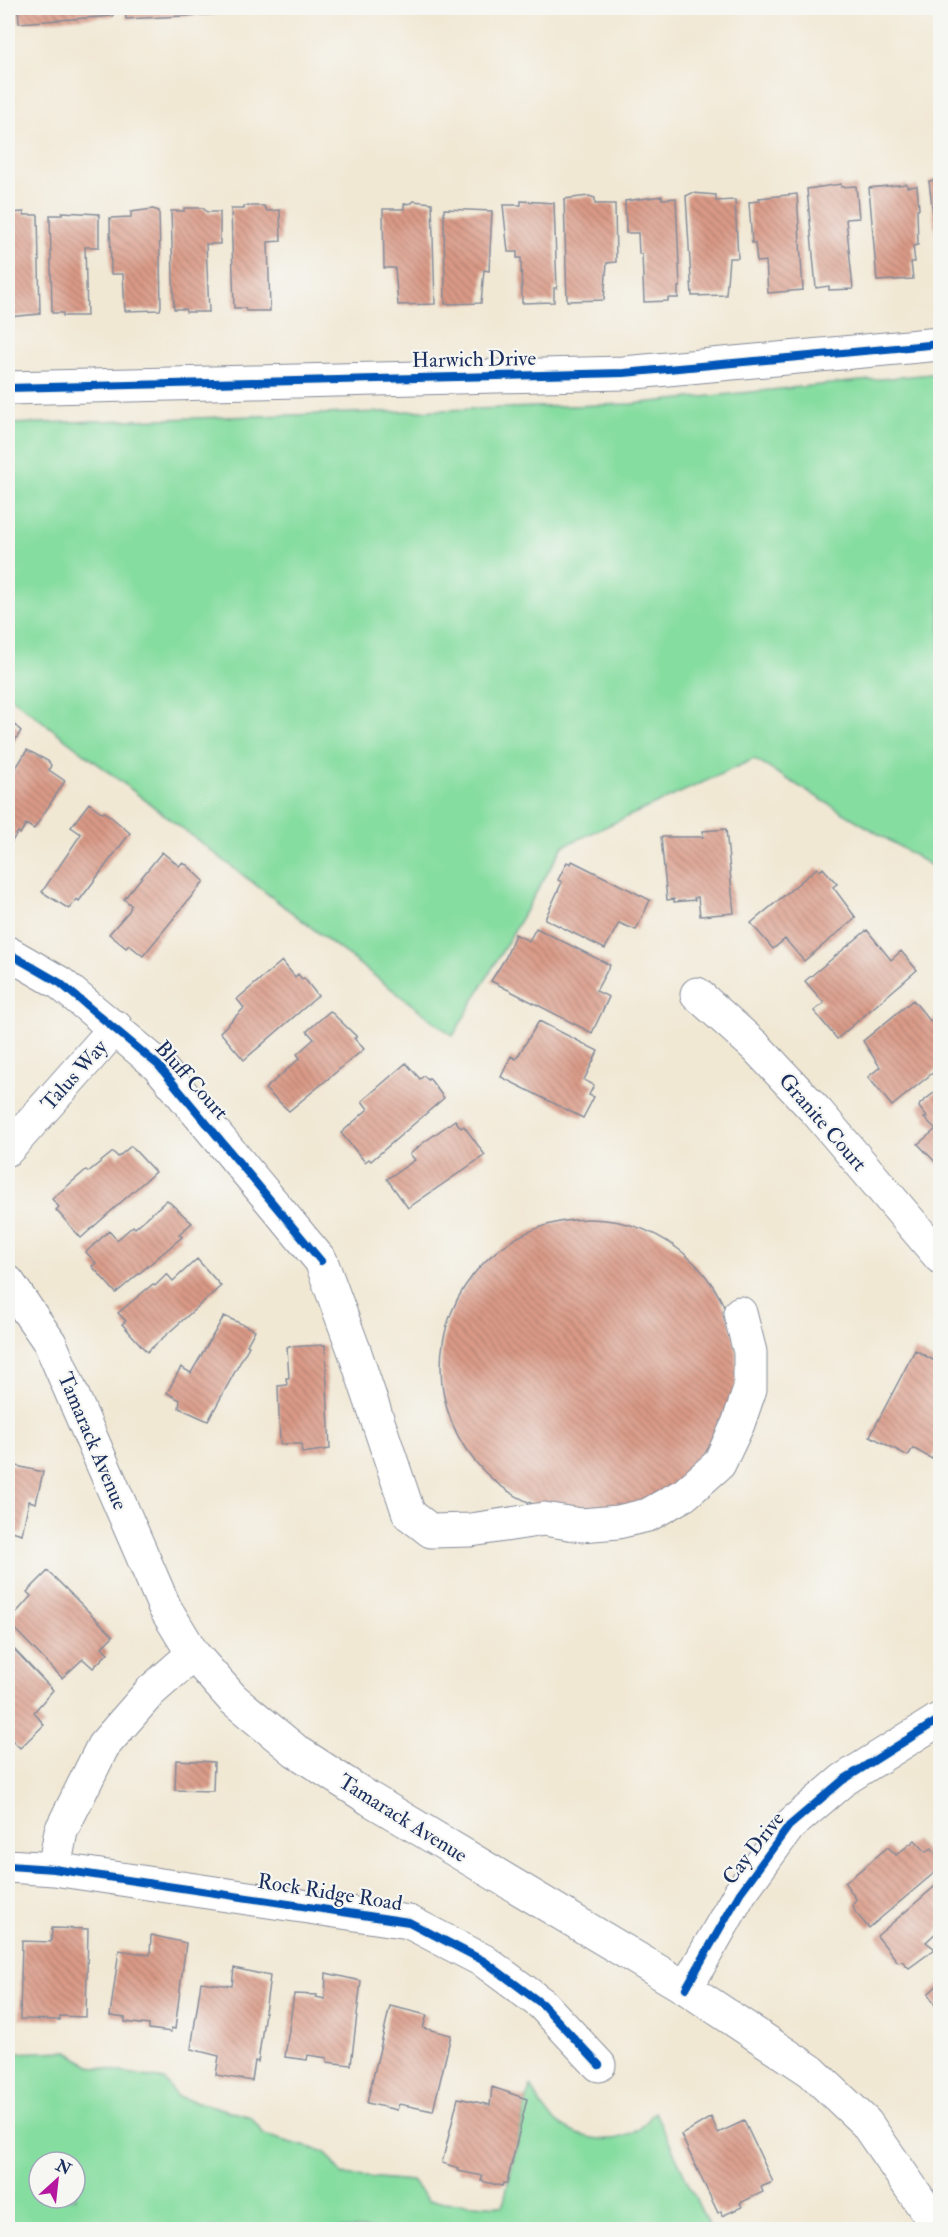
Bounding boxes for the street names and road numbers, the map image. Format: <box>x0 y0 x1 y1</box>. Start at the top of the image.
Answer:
street label: Harwich Drive <box>412 345 536 374</box>
street label: Talus Way <box>35 1033 114 1117</box>
street label: Bluff Court <box>149 1035 234 1126</box>
street label: Granite Court <box>773 1068 873 1177</box>
street label: Tamarack Avenue <box>51 1368 134 1514</box>
street label: Tamarack Avenue <box>333 1768 472 1869</box>
street label: Cay Drive <box>716 1806 790 1890</box>
street label: Rock Ridge Road <box>256 1868 405 1917</box>

